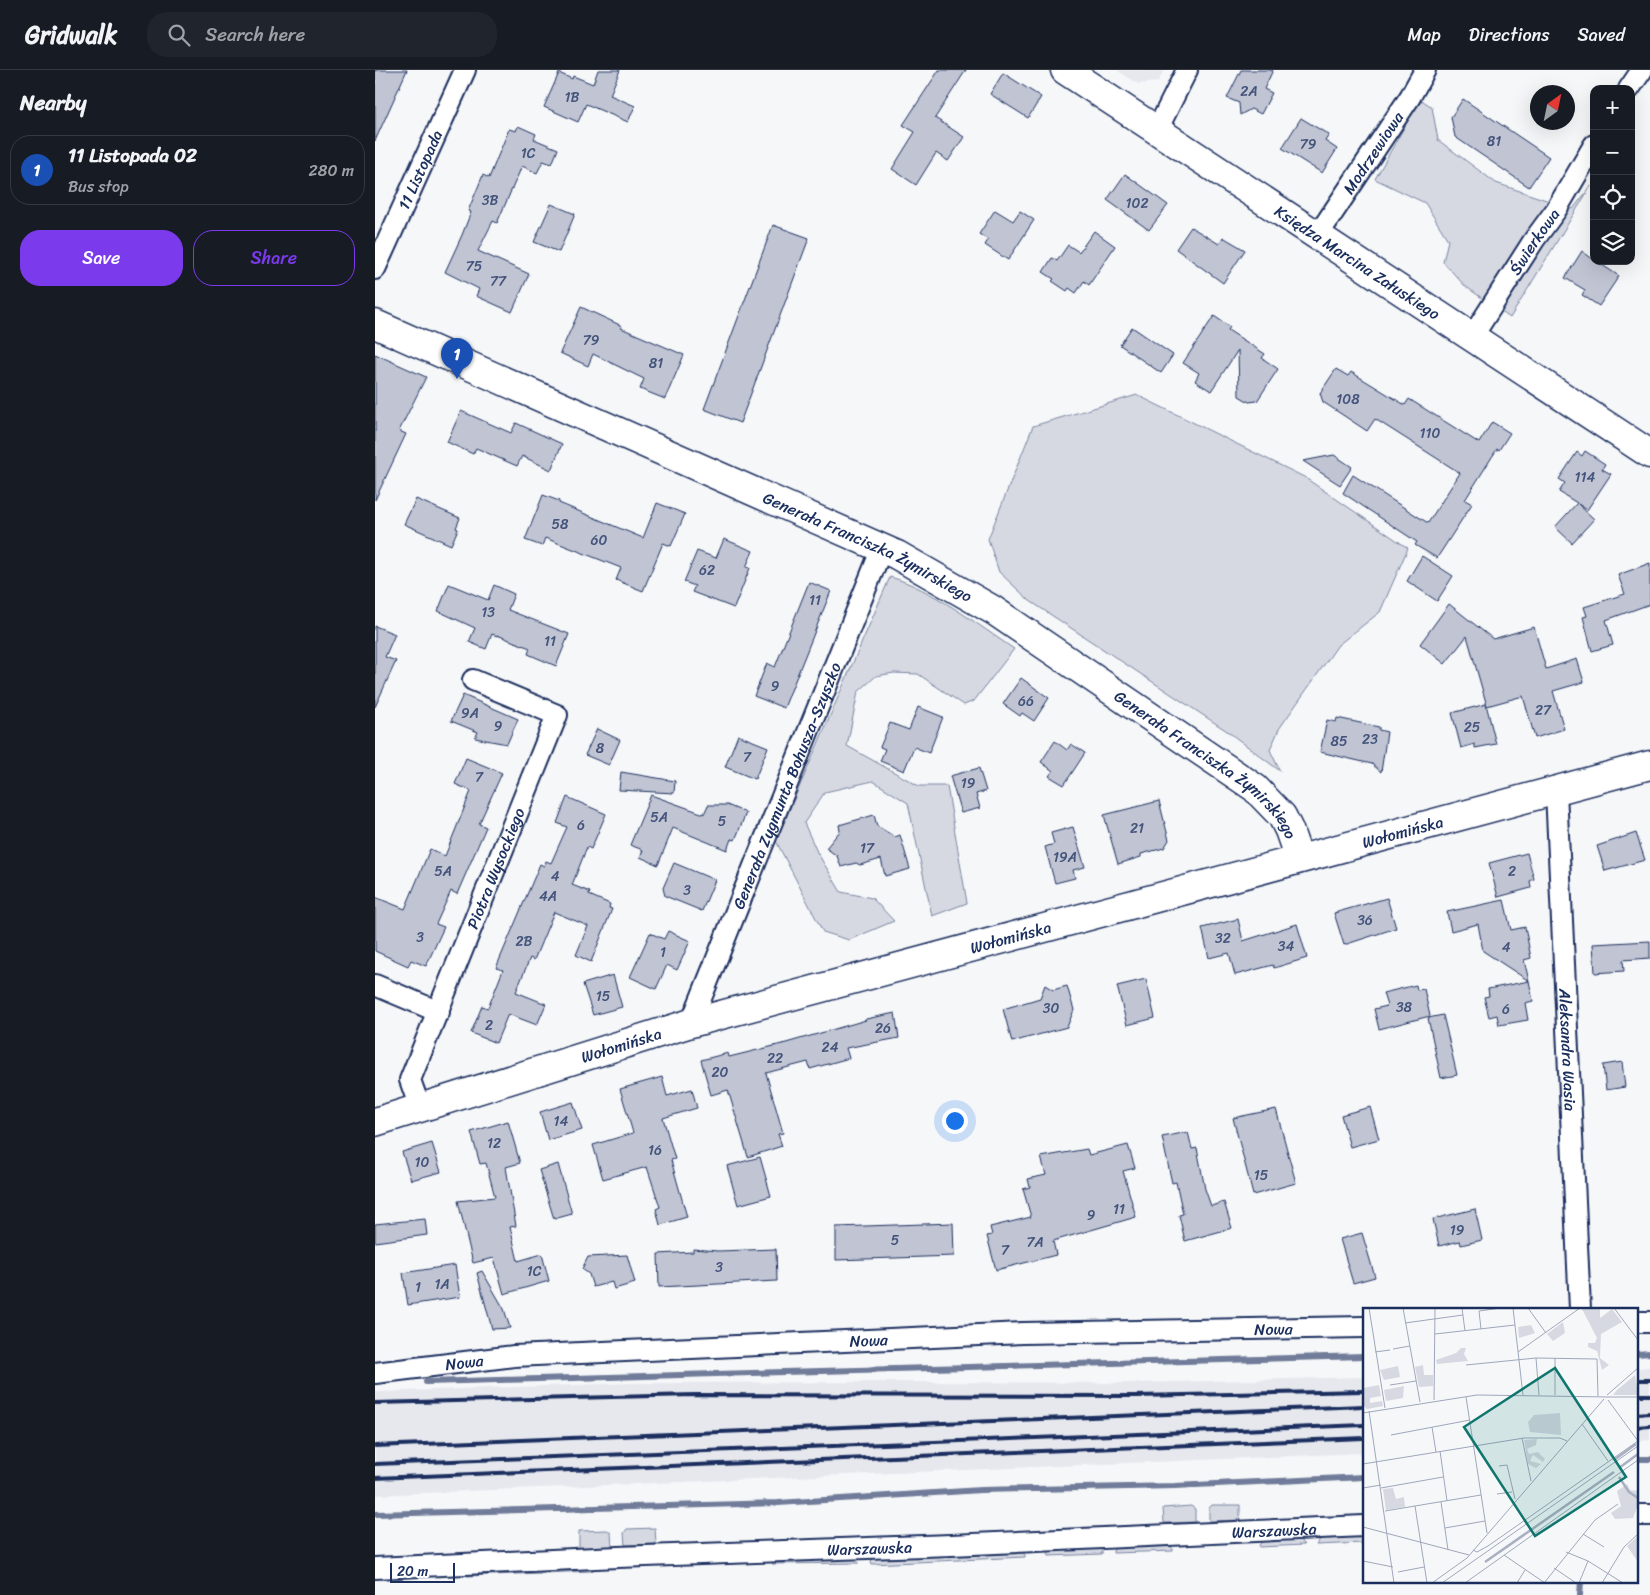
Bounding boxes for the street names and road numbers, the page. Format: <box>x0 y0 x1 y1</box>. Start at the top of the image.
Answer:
street label: Modrzewiowa <box>1335 104 1412 200</box>
street label: 11 Listopada <box>389 125 451 214</box>
street label: Księdza Marcina Załuskiego <box>1269 197 1447 327</box>
street label: Świerkowa <box>1501 202 1567 281</box>
street label: Generała Franciszka Żymirskiego <box>758 483 978 610</box>
street label: Generała Zygmunta Bohusza-Szyszko <box>724 658 849 913</box>
street label: Generała Franciszka Żymirskiego <box>1108 682 1305 843</box>
street label: Piotra Wysockiego <box>458 803 533 933</box>
street label: Wołomińska <box>1359 807 1446 856</box>
street label: Wołomińska <box>967 912 1054 962</box>
street label: Aleksandra Wasia <box>1551 987 1585 1112</box>
street label: Wołomińska <box>577 1019 665 1071</box>
street label: Nowa <box>1254 1314 1294 1343</box>
street label: Nowa <box>849 1325 889 1355</box>
street label: Nowa <box>444 1345 486 1379</box>
street label: Warszawska <box>1231 1514 1317 1547</box>
street label: Warszawska <box>827 1532 913 1564</box>

